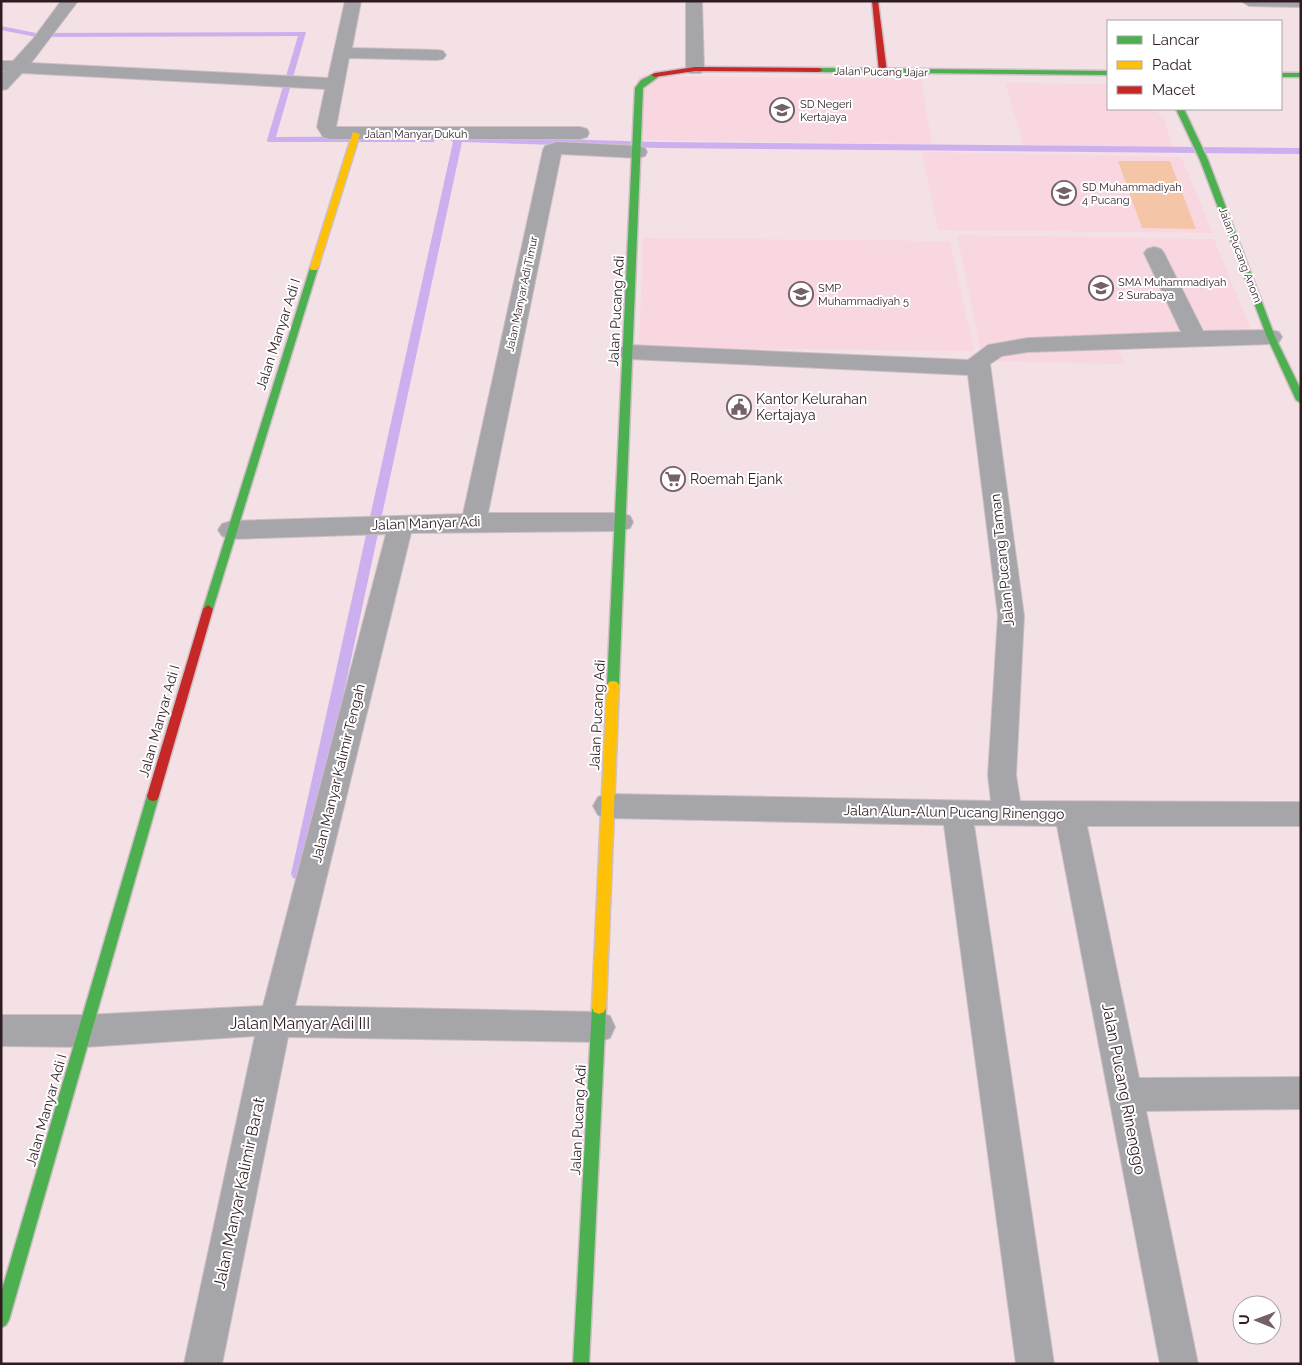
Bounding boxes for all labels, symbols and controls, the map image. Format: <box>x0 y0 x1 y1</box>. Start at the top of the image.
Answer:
legend <box>1107 20 1282 110</box>
text: Lancar <box>1152 31 1200 49</box>
text: Padat <box>1152 56 1192 74</box>
street label: Jalan Pucang Jajar <box>834 65 928 79</box>
text: Macet <box>1152 81 1195 99</box>
school or university icon: SD Negeri Kertajaya <box>769 97 795 123</box>
place label: SD Negeri Kertajaya <box>800 98 852 124</box>
street label: Jalan Manyar Dukuh <box>365 128 467 141</box>
school or university icon: SD Muhammadiyah 4 Pucang <box>1051 180 1077 206</box>
place label: SD Muhammadiyah 4 Pucang <box>1082 181 1182 207</box>
street label: Jalan Pucang Anom <box>1216 206 1264 304</box>
street label: Jalan Manyar Adi Timur <box>503 235 541 353</box>
street label: Jalan Pucang Adi <box>605 255 627 367</box>
school or university icon: SMA Muhammadiyah 2 Surabaya <box>1088 275 1114 301</box>
street label: Jalan Manyar Adi I <box>252 276 304 392</box>
place label: SMA Muhammadiyah 2 Surabaya <box>1118 276 1226 302</box>
school or university icon: SMP Muhammadiyah 5 <box>788 281 814 307</box>
place label: SMP Muhammadiyah 5 <box>818 282 909 308</box>
place label: Kantor Kelurahan Kertajaya <box>756 391 867 423</box>
public building icon: Kantor Kelurahan Kertajaya <box>726 394 752 420</box>
supermarket icon: Roemah Ejank <box>660 466 686 492</box>
place label: Roemah Ejank <box>690 471 783 487</box>
street label: Jalan Pucang Taman <box>987 493 1017 627</box>
street label: Jalan Manyar Adi <box>371 513 481 533</box>
street label: Jalan Pucang Adi <box>586 659 608 771</box>
street label: Jalan Manyar Adi I <box>135 663 183 779</box>
street label: Jalan Manyar Kalimir Tengah <box>308 682 368 864</box>
street label: Jalan Alun-Alun Pucang Rinenggo <box>843 802 1065 822</box>
street label: Jalan Pucang Rinenggo <box>1098 1002 1150 1176</box>
street label: Jalan Manyar Adi III <box>230 1014 370 1033</box>
street label: Jalan Manyar Adi I <box>22 1052 70 1168</box>
street label: Jalan Pucang Adi <box>567 1064 589 1176</box>
street label: Jalan Manyar Kalimir Barat <box>209 1095 269 1290</box>
north arrow <box>1232 1295 1282 1345</box>
text: U <box>1236 1314 1252 1325</box>

